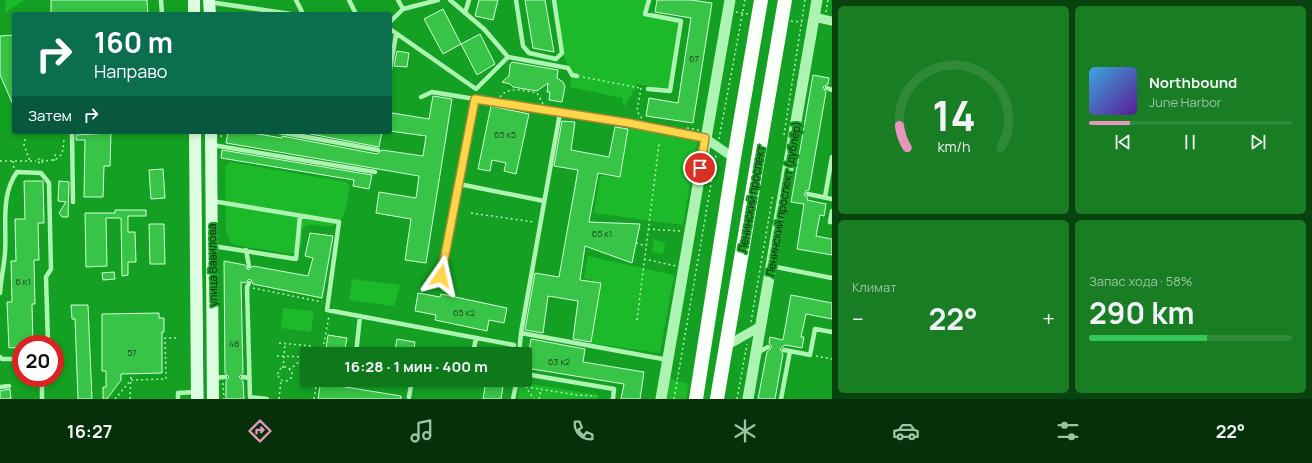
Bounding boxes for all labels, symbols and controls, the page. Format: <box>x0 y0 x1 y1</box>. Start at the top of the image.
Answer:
text: 160 m <box>94 23 173 61</box>
icon: right <box>28 28 80 80</box>
house number: 67 <box>689 52 700 65</box>
text: Направо <box>94 59 168 83</box>
text: Northbound <box>1149 72 1237 93</box>
text: 14 <box>932 87 975 143</box>
text: June Harbor <box>1149 93 1222 111</box>
icon: right <box>80 104 102 126</box>
text: Затем <box>28 105 72 126</box>
street label: Ленинский проспект (дублёр) <box>762 120 804 278</box>
house number: 65 к5 <box>494 128 516 141</box>
icon: previous <box>1112 131 1134 153</box>
icon: pause <box>1179 131 1201 153</box>
icon: next <box>1247 131 1269 153</box>
text: km/h <box>937 137 970 156</box>
street label: Ленинский проспект <box>734 144 768 254</box>
pin <box>683 151 717 185</box>
icon: arrive <box>689 157 711 179</box>
street label: улица Вавилова <box>204 223 220 307</box>
house number: 65 к1 <box>592 227 612 240</box>
position arrow <box>420 255 462 297</box>
text: Запас хода · 58% <box>1089 272 1193 290</box>
house number: 6 к1 <box>15 275 31 288</box>
text: Климат <box>852 278 897 296</box>
text: 290 km <box>1089 292 1194 333</box>
text: 22° <box>928 298 978 339</box>
text: − <box>852 304 864 334</box>
text: + <box>1042 304 1055 334</box>
house number: 65 к2 <box>453 306 475 319</box>
speed limit sign: 20 <box>12 335 64 387</box>
house number: 48 <box>229 337 239 350</box>
house number: 57 <box>127 346 137 359</box>
house number: 63 к2 <box>548 355 570 368</box>
text: 16:28 · 1 мин · 400 m <box>344 356 488 377</box>
icon: directions <box>246 417 274 445</box>
icon: music <box>408 417 436 445</box>
icon: phone <box>569 417 597 445</box>
icon: climate <box>731 417 759 445</box>
icon: car <box>892 417 920 445</box>
icon: filters <box>1054 417 1082 445</box>
text: 16:27 <box>67 419 112 443</box>
text: 22° <box>1216 419 1245 443</box>

